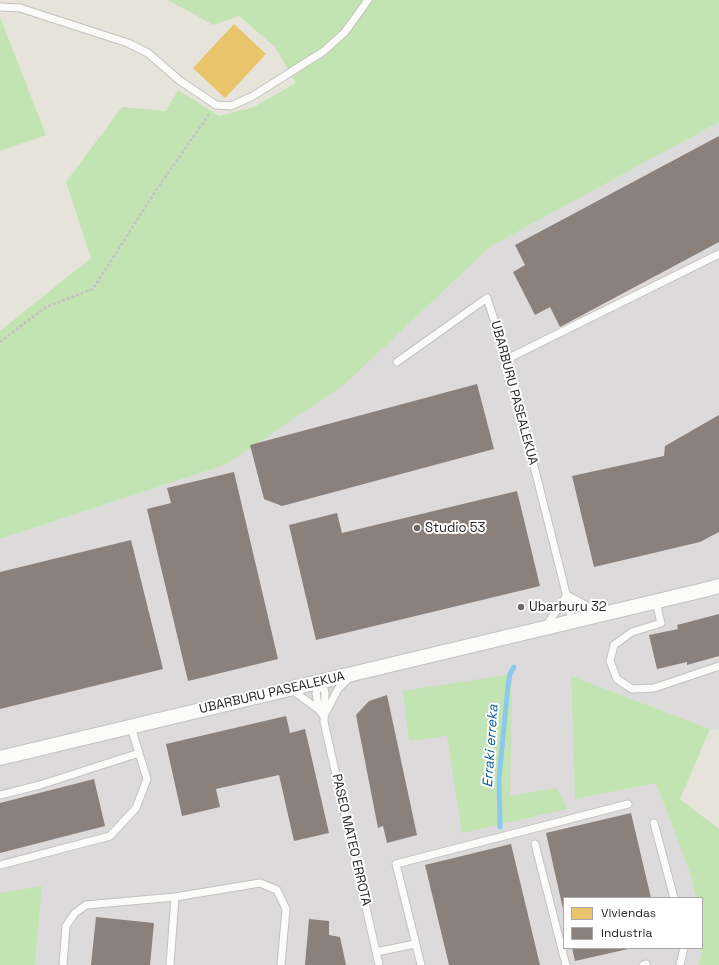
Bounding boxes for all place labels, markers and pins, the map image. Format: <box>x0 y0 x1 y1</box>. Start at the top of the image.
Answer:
place label: Studio 53 <box>425 520 485 536</box>
marker: Studio 53 <box>412 523 422 533</box>
place label: Ubarburu 32 <box>529 599 607 615</box>
marker: Ubarburu 32 <box>516 602 526 612</box>

